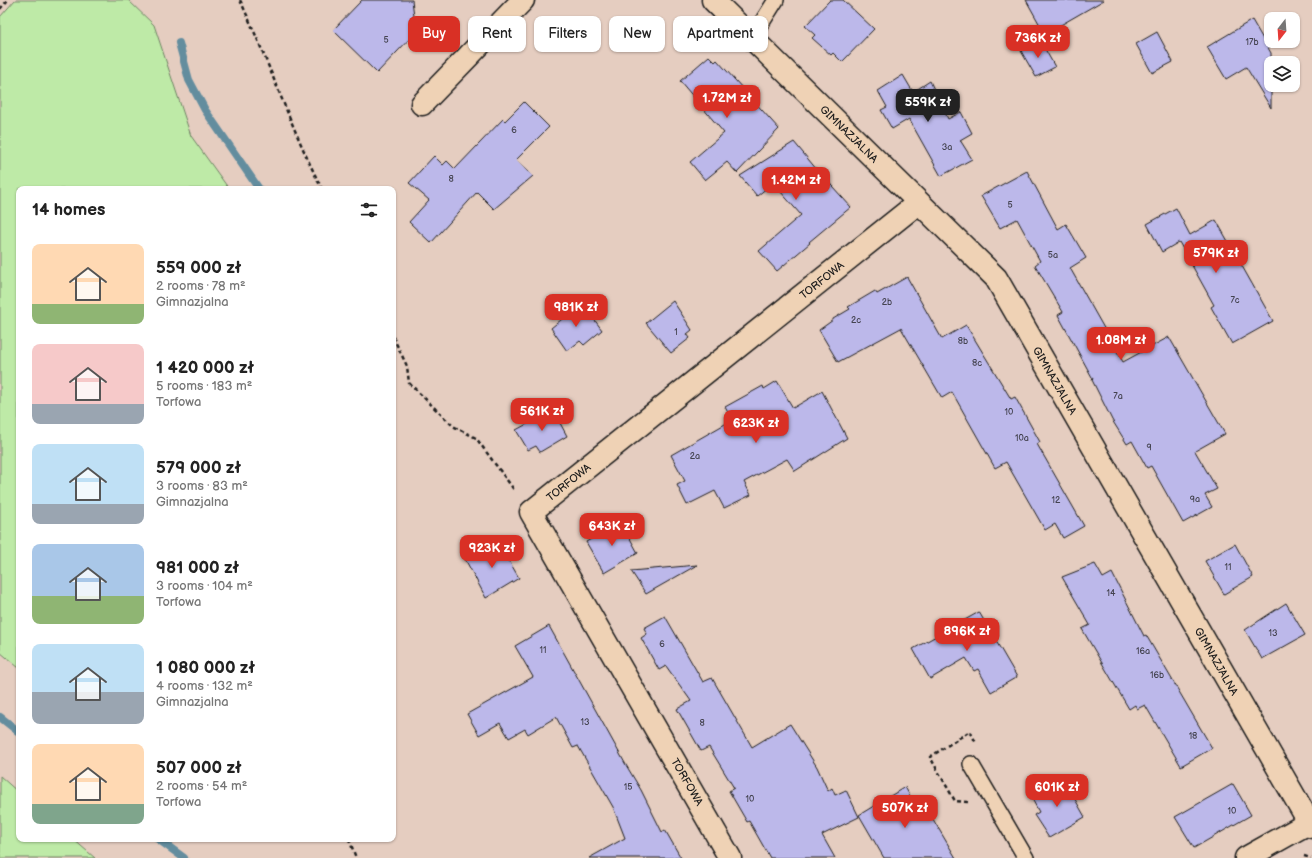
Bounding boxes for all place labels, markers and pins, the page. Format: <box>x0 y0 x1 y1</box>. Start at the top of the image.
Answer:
pin: 736K zł <box>1001 25 1075 59</box>
pin: 1.72M zł <box>686 85 768 119</box>
pin: 559K zł <box>891 89 965 123</box>
pin: 1.42M zł <box>755 167 837 201</box>
pin: 579K zł <box>1179 240 1253 274</box>
pin: 981K zł <box>539 294 613 328</box>
pin: 1.08M zł <box>1080 327 1162 361</box>
pin: 561K zł <box>505 398 579 432</box>
pin: 623K zł <box>719 410 793 444</box>
pin: 643K zł <box>575 513 649 547</box>
pin: 923K zł <box>455 535 529 569</box>
pin: 896K zł <box>930 618 1004 652</box>
pin: 601K zł <box>1020 774 1094 808</box>
pin: 507K zł <box>868 795 942 829</box>

